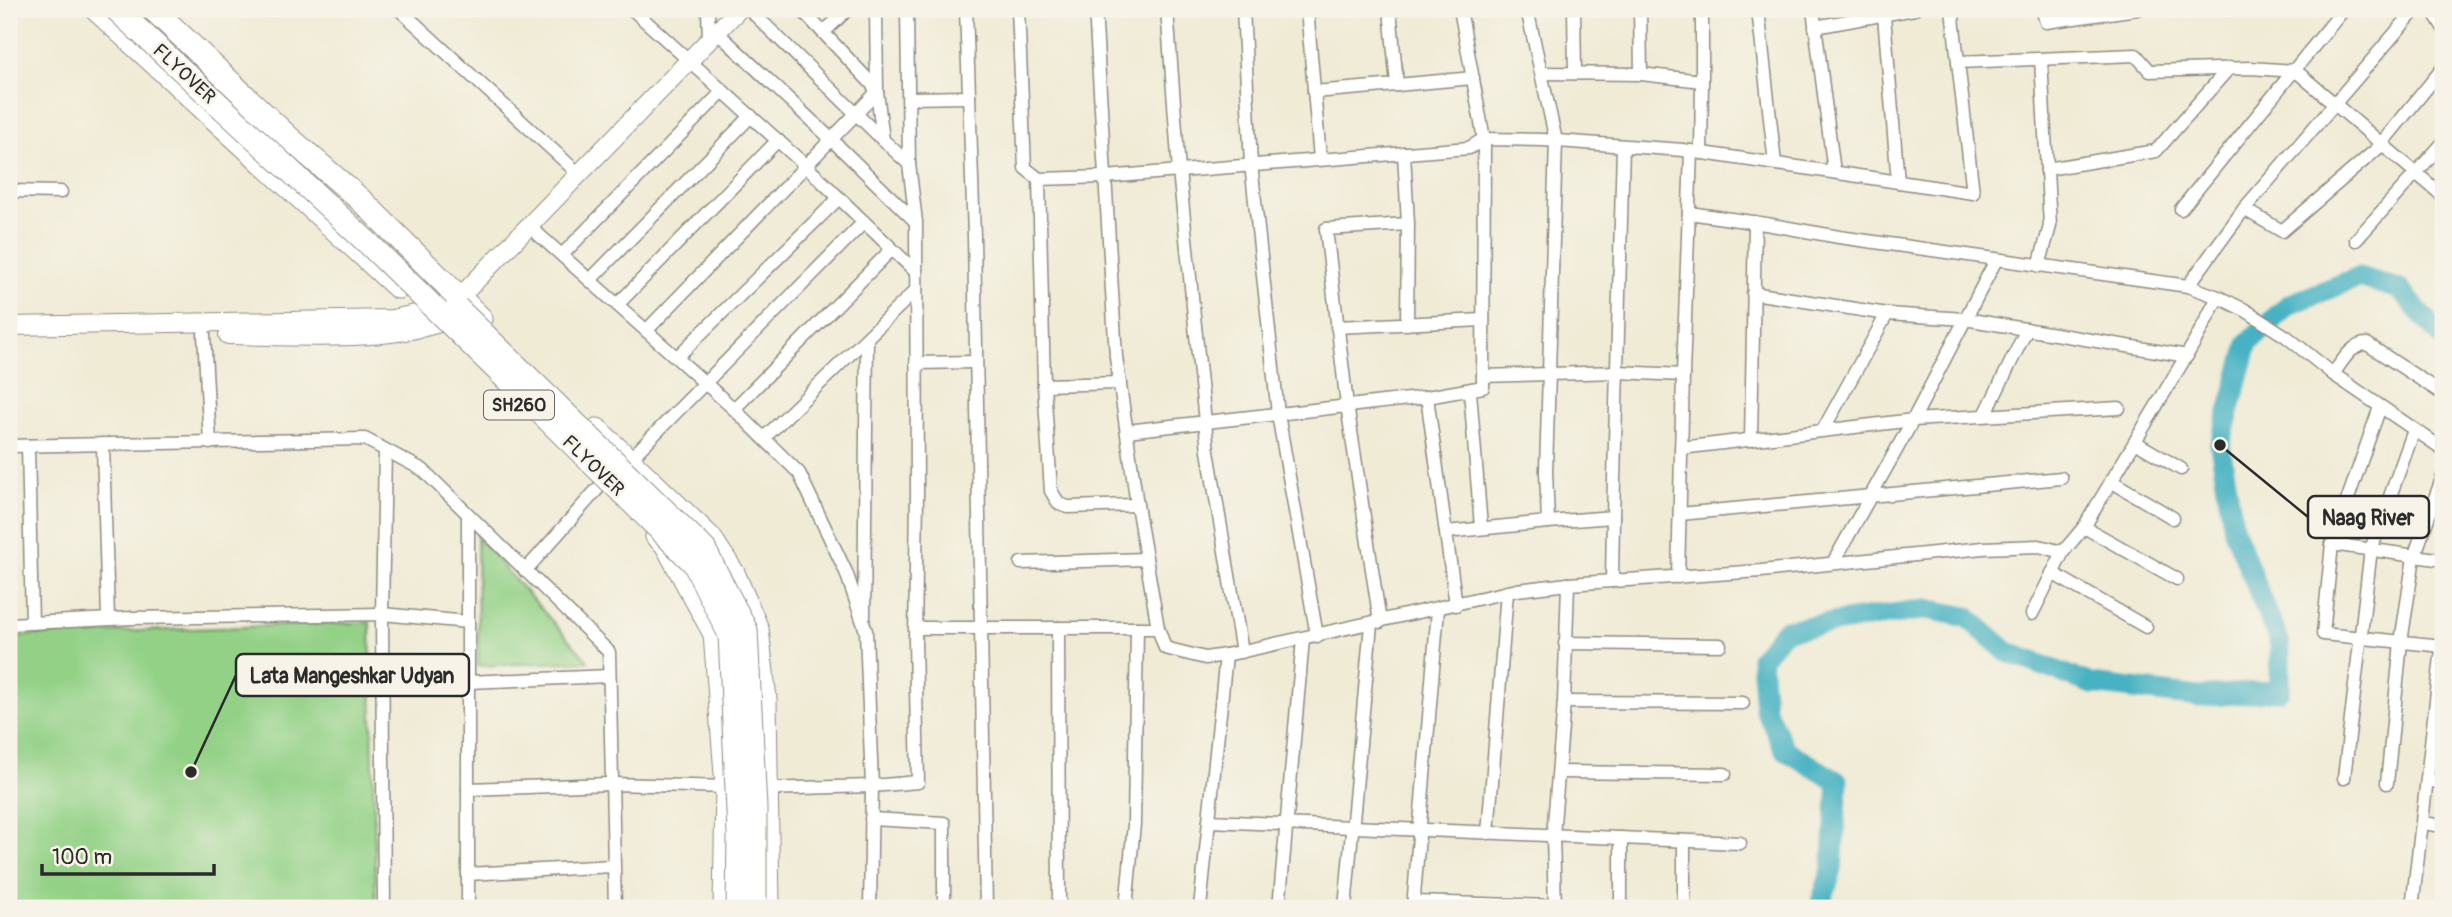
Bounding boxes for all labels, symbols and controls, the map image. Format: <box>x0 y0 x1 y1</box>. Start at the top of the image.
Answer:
street label: FLYOVER <box>148 39 221 109</box>
road number: SH260 <box>484 390 554 419</box>
street label: FLYOVER <box>557 430 630 501</box>
callout: Naag River <box>2308 496 2429 538</box>
text: Naag River <box>2322 505 2415 532</box>
callout: Lata Mangeshkar Udyan <box>236 654 469 696</box>
text: Lata Mangeshkar Udyan <box>250 663 454 690</box>
scale bar <box>42 833 214 877</box>
text: 100 m <box>52 844 112 871</box>

